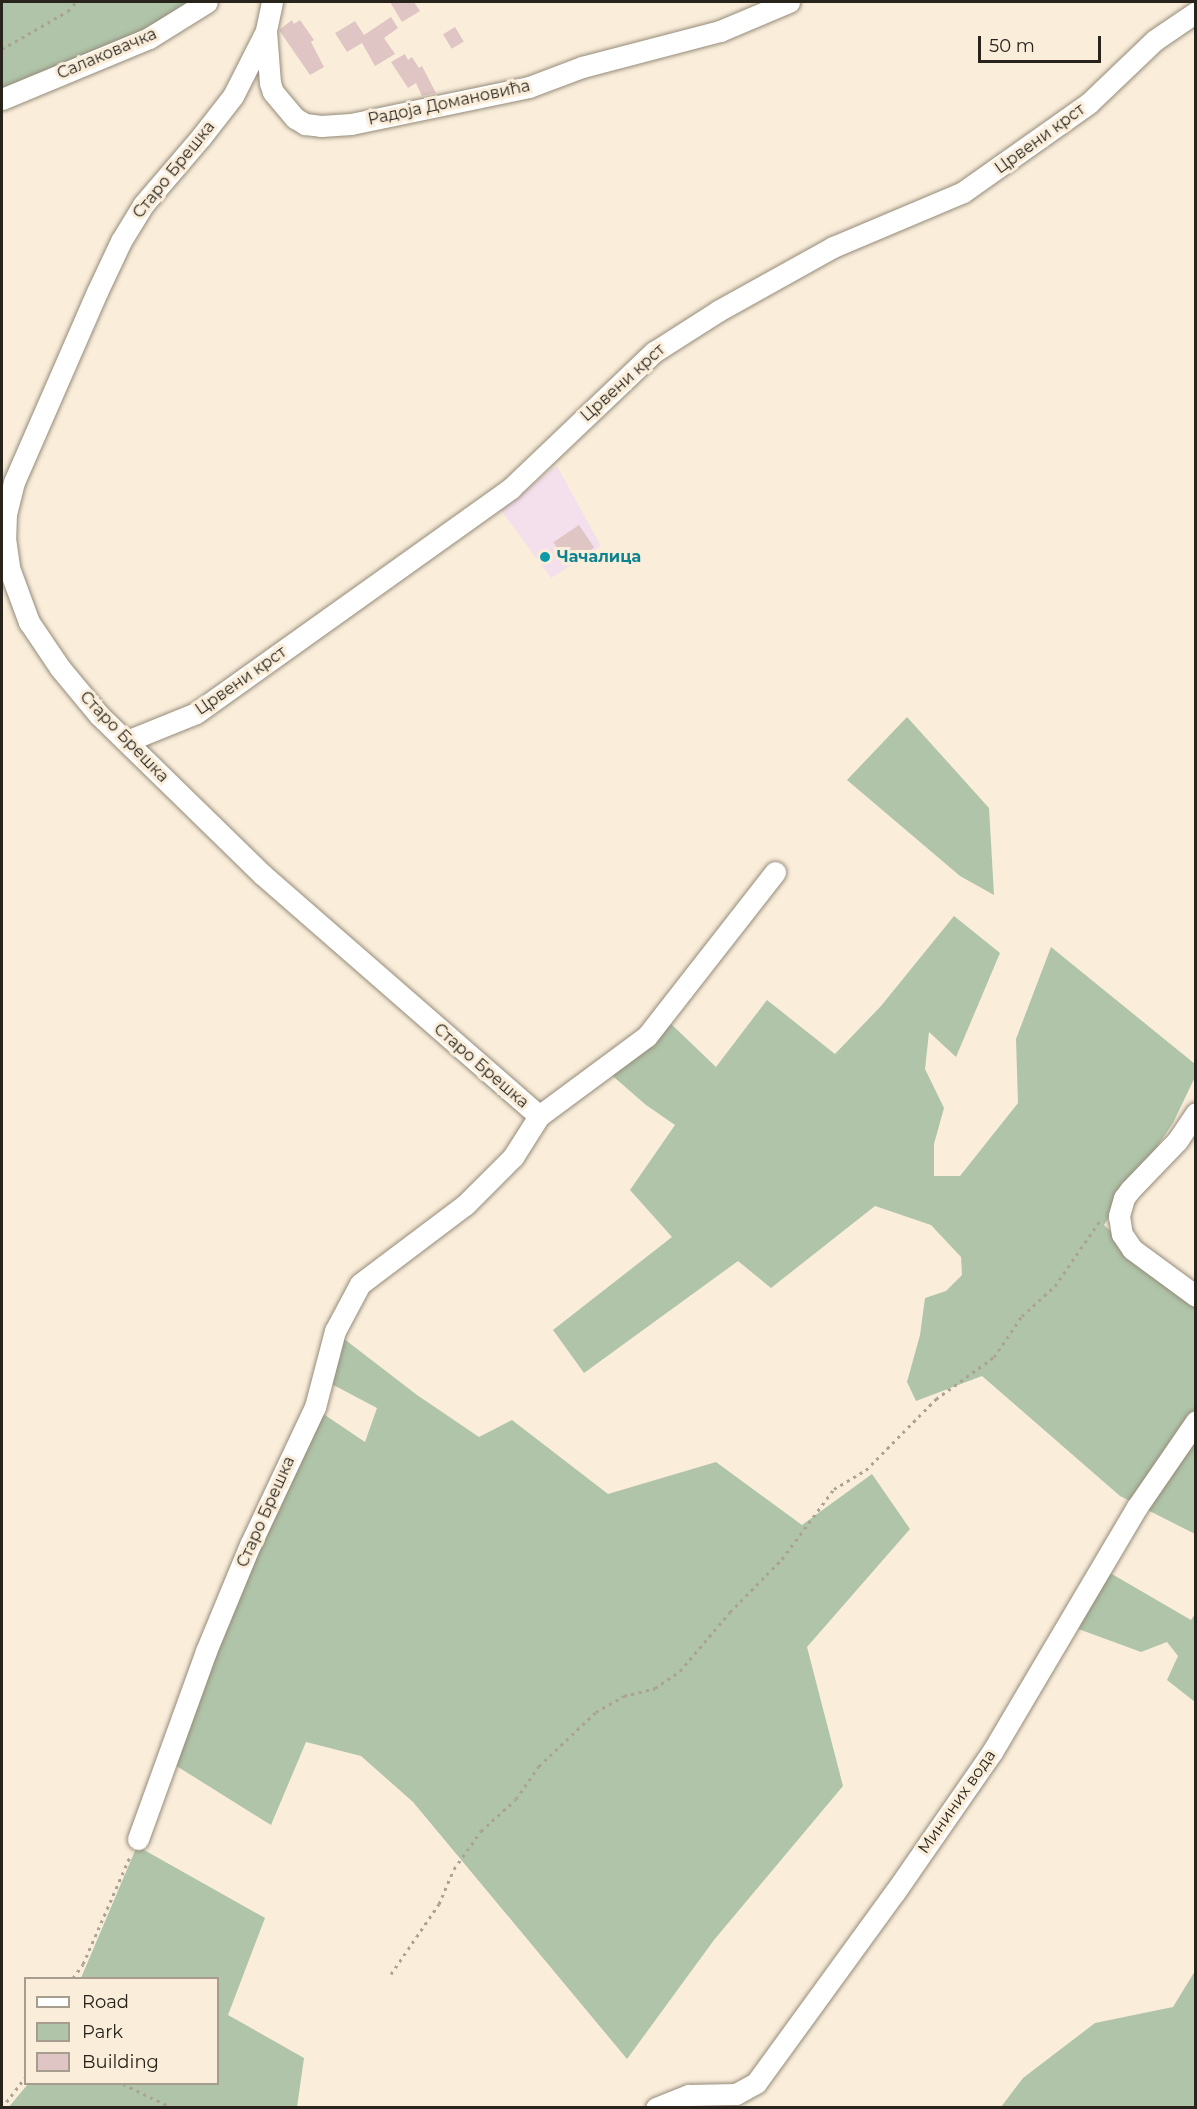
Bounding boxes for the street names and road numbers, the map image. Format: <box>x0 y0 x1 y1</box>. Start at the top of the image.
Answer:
street label: Салаковачка <box>54 24 160 84</box>
street label: Радоја Домановића <box>366 76 532 130</box>
street label: Црвени крст <box>991 100 1089 178</box>
street label: Старо Брешка <box>129 118 219 222</box>
street label: Црвени крст <box>577 340 669 426</box>
street label: Црвени крст <box>192 643 290 719</box>
street label: Старо Брешка <box>76 687 172 787</box>
street label: Старо Брешка <box>430 1020 532 1112</box>
street label: Старо Брешка <box>233 1454 299 1570</box>
street label: Мининих вода <box>914 1746 1000 1858</box>

